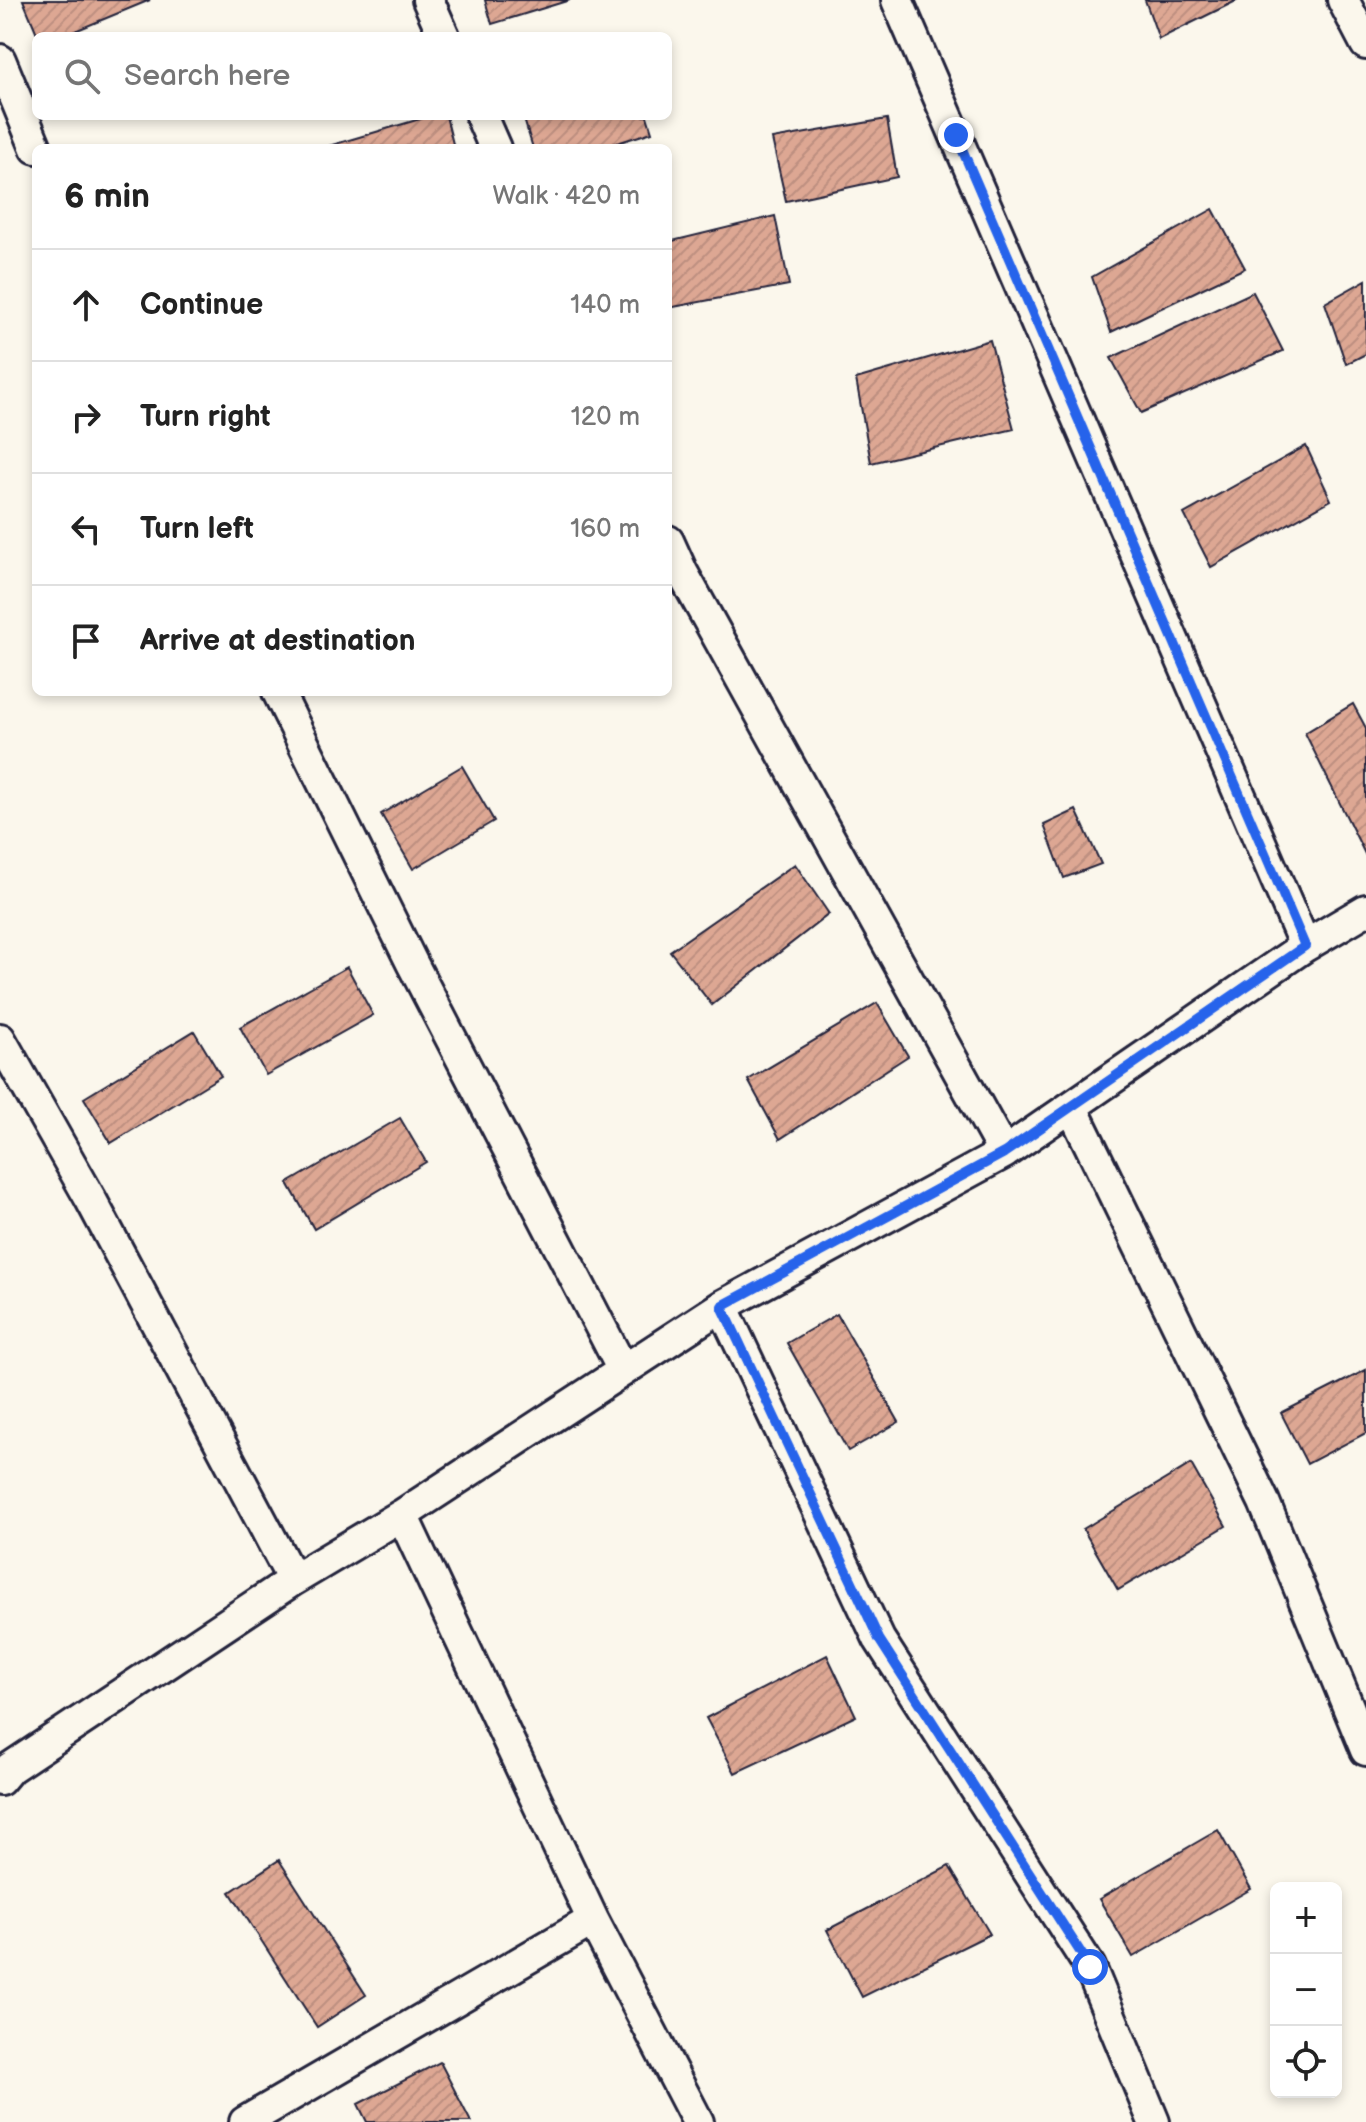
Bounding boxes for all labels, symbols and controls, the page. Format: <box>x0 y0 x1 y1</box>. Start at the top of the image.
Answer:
search box <box>32 32 672 120</box>
icon: search <box>60 54 104 98</box>
text: Search here <box>124 58 290 94</box>
route end <box>938 117 974 153</box>
text: 6 min <box>64 176 150 217</box>
text: Walk · 420 m <box>493 181 640 212</box>
icon: ahead <box>64 283 108 327</box>
text: Continue <box>140 287 263 323</box>
text: 140 m <box>570 290 640 321</box>
icon: right <box>64 395 108 439</box>
text: Turn right <box>140 399 271 435</box>
text: 120 m <box>571 402 640 433</box>
icon: left <box>64 507 108 551</box>
text: Turn left <box>140 511 254 547</box>
text: 160 m <box>570 514 640 545</box>
icon: arrive <box>64 619 108 663</box>
text: Arrive at destination <box>140 623 416 659</box>
map controls <box>1270 1882 1342 2098</box>
button: + <box>1270 1882 1342 1954</box>
route start <box>1072 1949 1108 1985</box>
button: − <box>1270 1954 1342 2026</box>
button: locate <box>1270 2026 1342 2098</box>

